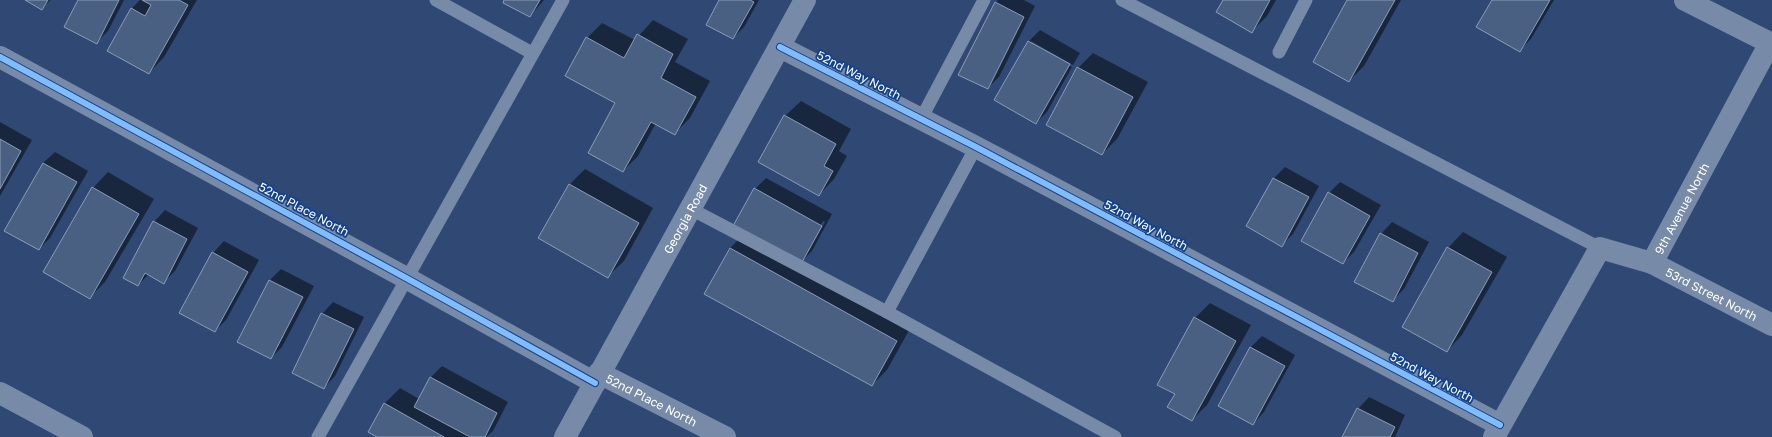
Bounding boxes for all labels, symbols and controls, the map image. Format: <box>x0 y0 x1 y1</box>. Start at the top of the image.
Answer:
street label: 52nd Way North <box>814 47 904 103</box>
street label: 9th Avenue North <box>1651 160 1712 257</box>
street label: 52nd Place North <box>256 179 352 239</box>
street label: Georgia Road <box>660 181 710 256</box>
street label: 52nd Way North <box>1102 197 1190 253</box>
street label: 53rd Street North <box>1663 264 1760 324</box>
street label: 52nd Way North <box>1388 349 1476 405</box>
street label: 52nd Place North <box>604 370 700 429</box>

